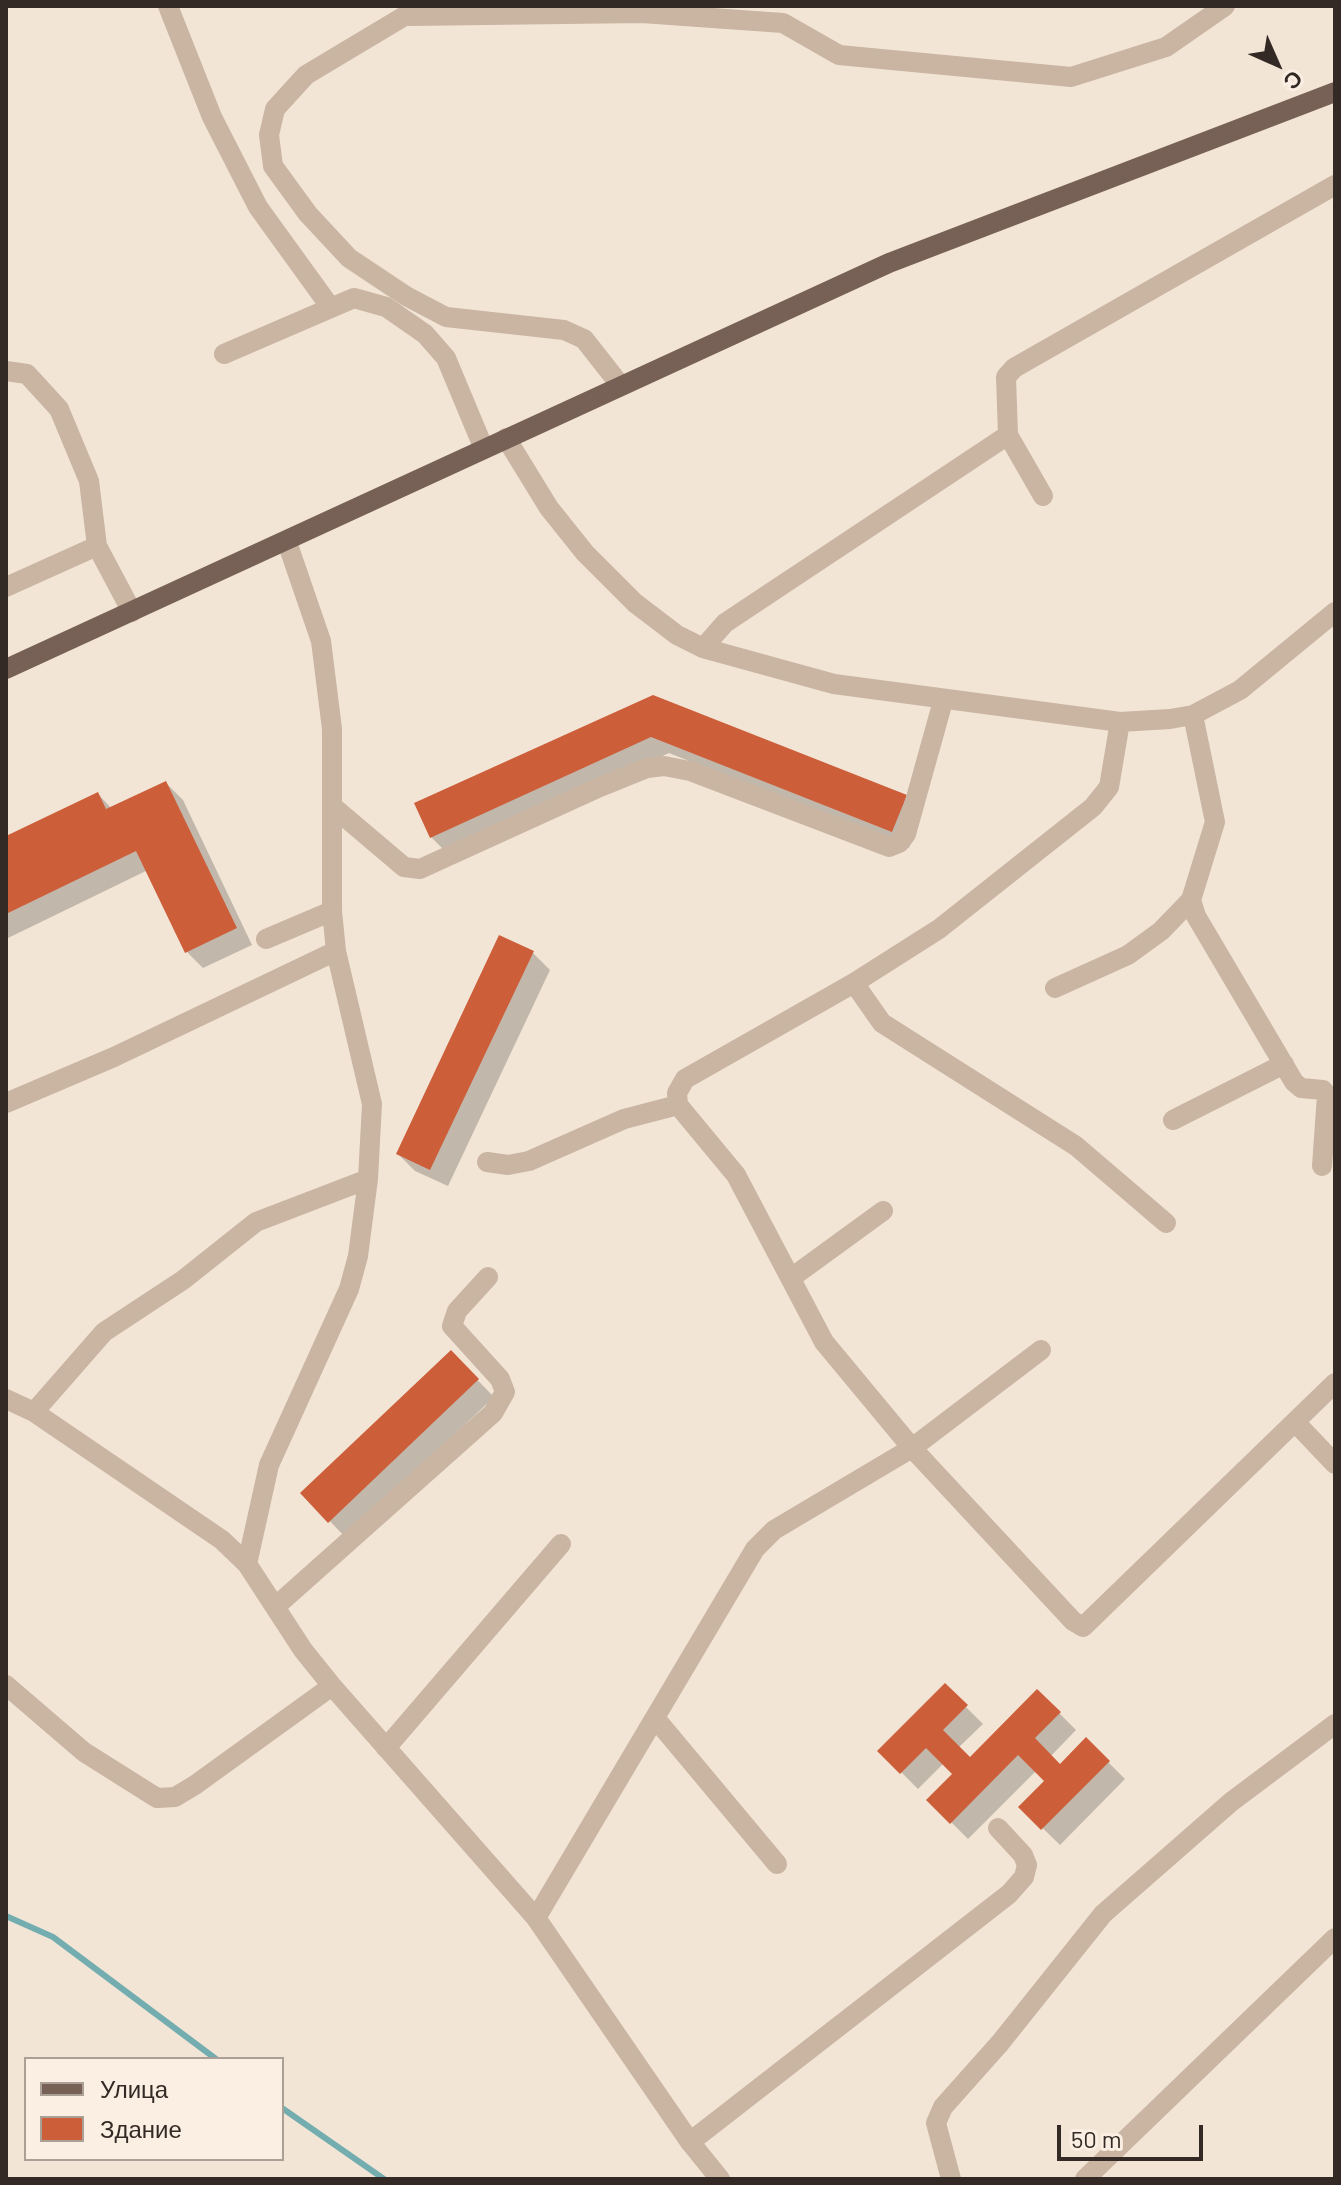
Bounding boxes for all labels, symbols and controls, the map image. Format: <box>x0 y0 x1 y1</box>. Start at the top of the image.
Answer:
north arrow <box>1237 24 1317 104</box>
text: С <box>1279 66 1309 96</box>
legend <box>24 2057 284 2161</box>
text: Улица <box>100 2074 168 2103</box>
scale bar <box>1061 2109 1207 2159</box>
text: Здание <box>100 2114 182 2143</box>
text: 50 m <box>1071 2124 1122 2153</box>

